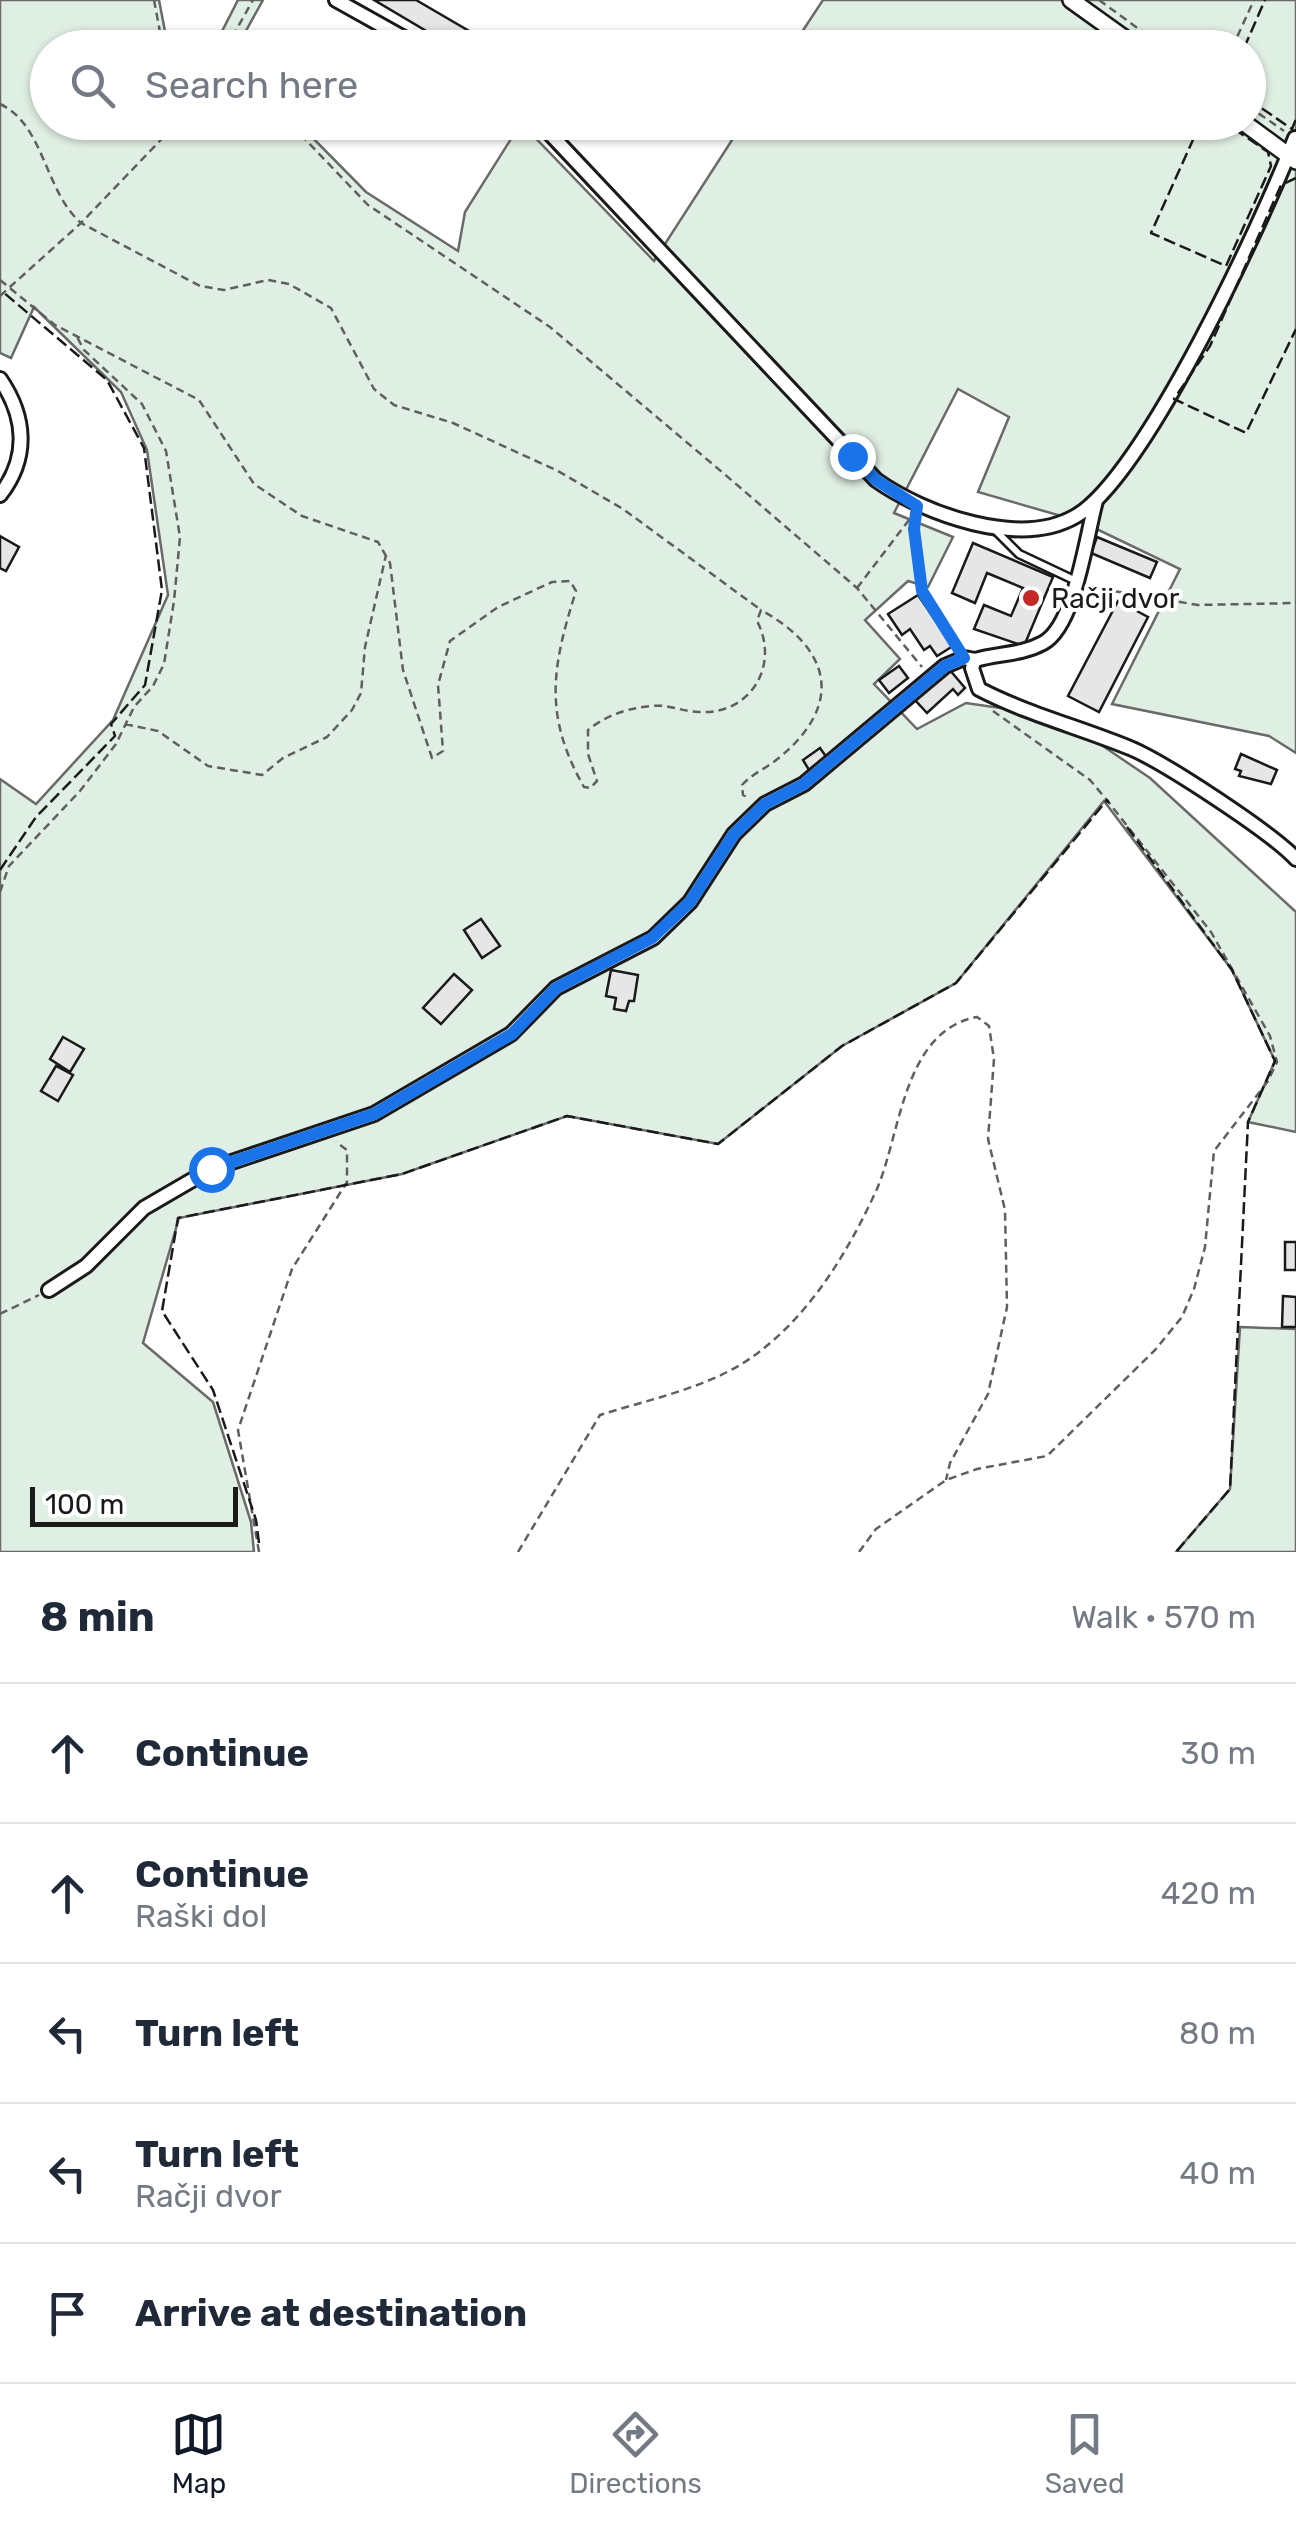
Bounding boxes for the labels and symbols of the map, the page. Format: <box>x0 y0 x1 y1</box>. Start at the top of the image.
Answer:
route end <box>830 434 876 480</box>
place label: Račji dvor <box>1051 582 1180 615</box>
marker: Račji dvor <box>1020 587 1042 609</box>
route start <box>189 1147 235 1193</box>
scale bar <box>30 1482 238 1526</box>

